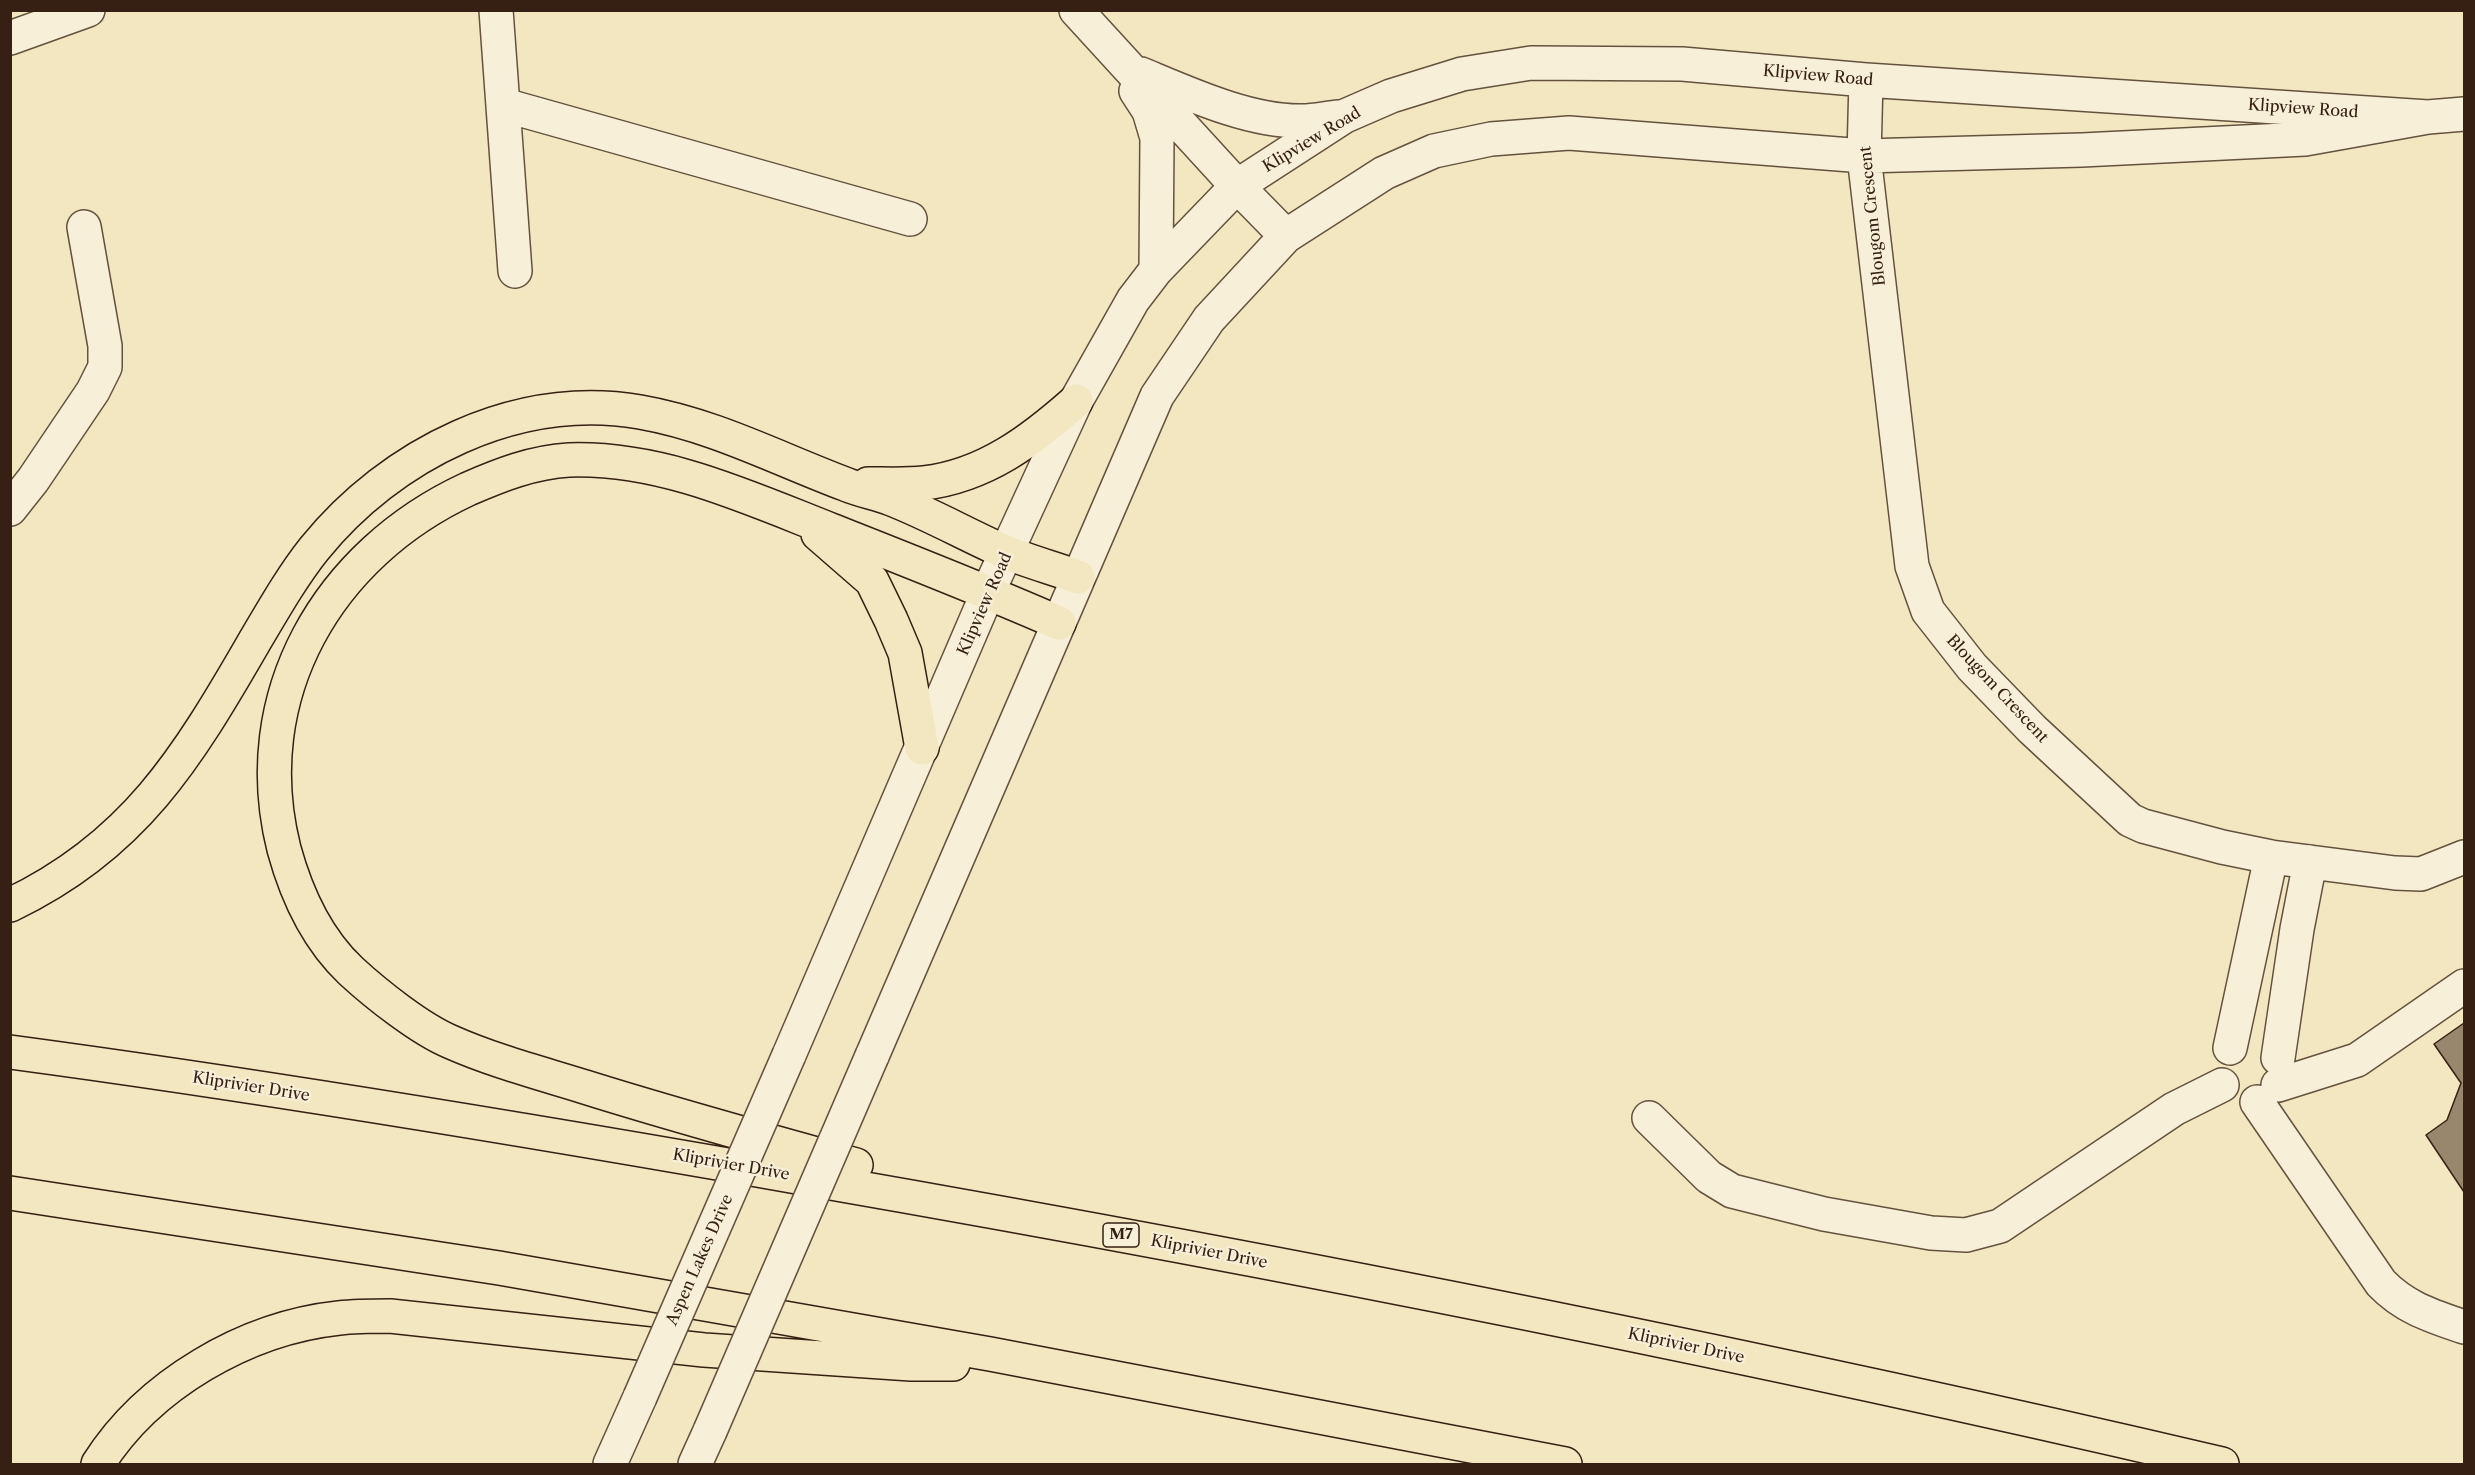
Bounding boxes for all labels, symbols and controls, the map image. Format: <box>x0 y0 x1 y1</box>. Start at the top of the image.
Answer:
street label: Klipview Road <box>1762 62 1874 90</box>
street label: Klipview Road <box>2247 96 2359 122</box>
street label: Klipview Road <box>1260 103 1364 177</box>
street label: Blougom Crescent <box>1856 145 1890 287</box>
street label: Klipview Road <box>954 549 1016 659</box>
street label: Blougom Crescent <box>1942 631 2052 747</box>
street label: Kliprivier Drive <box>191 1068 311 1106</box>
street label: Kliprivier Drive <box>671 1145 791 1185</box>
street label: Aspen Lakes Drive <box>663 1192 737 1328</box>
road number: M7 <box>1103 1223 1139 1247</box>
street label: Kliprivier Drive <box>1149 1231 1269 1273</box>
street label: Kliprivier Drive <box>1626 1324 1746 1368</box>

